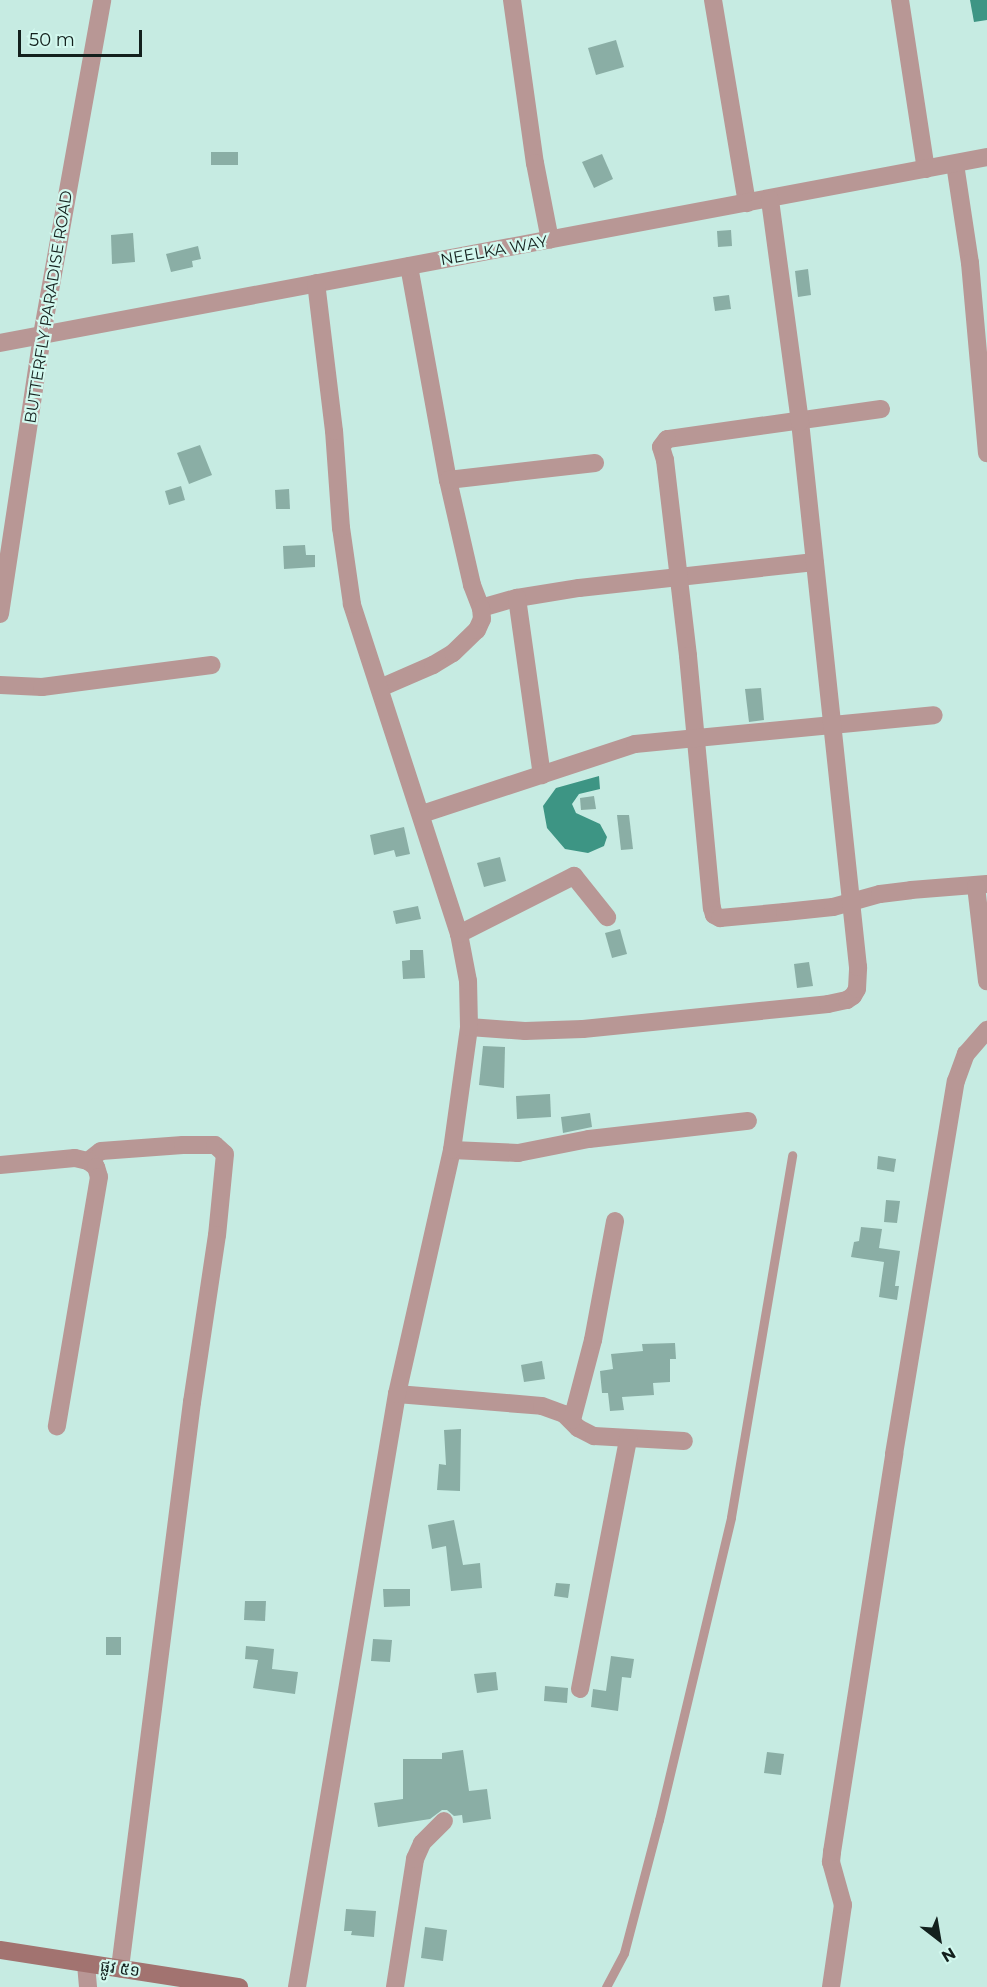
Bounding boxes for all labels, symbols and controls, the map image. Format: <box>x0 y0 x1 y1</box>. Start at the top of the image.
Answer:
scale bar <box>21 18 146 56</box>
text: 50 m <box>29 29 75 51</box>
street label: BUTTERFLY PARADISE ROAD <box>21 189 77 425</box>
street label: NEELKA WAY <box>439 232 549 270</box>
north arrow <box>909 1909 969 1969</box>
text: N <box>938 1943 959 1966</box>
street label: ផ្លូវ ៥១ <box>99 1957 141 1981</box>

